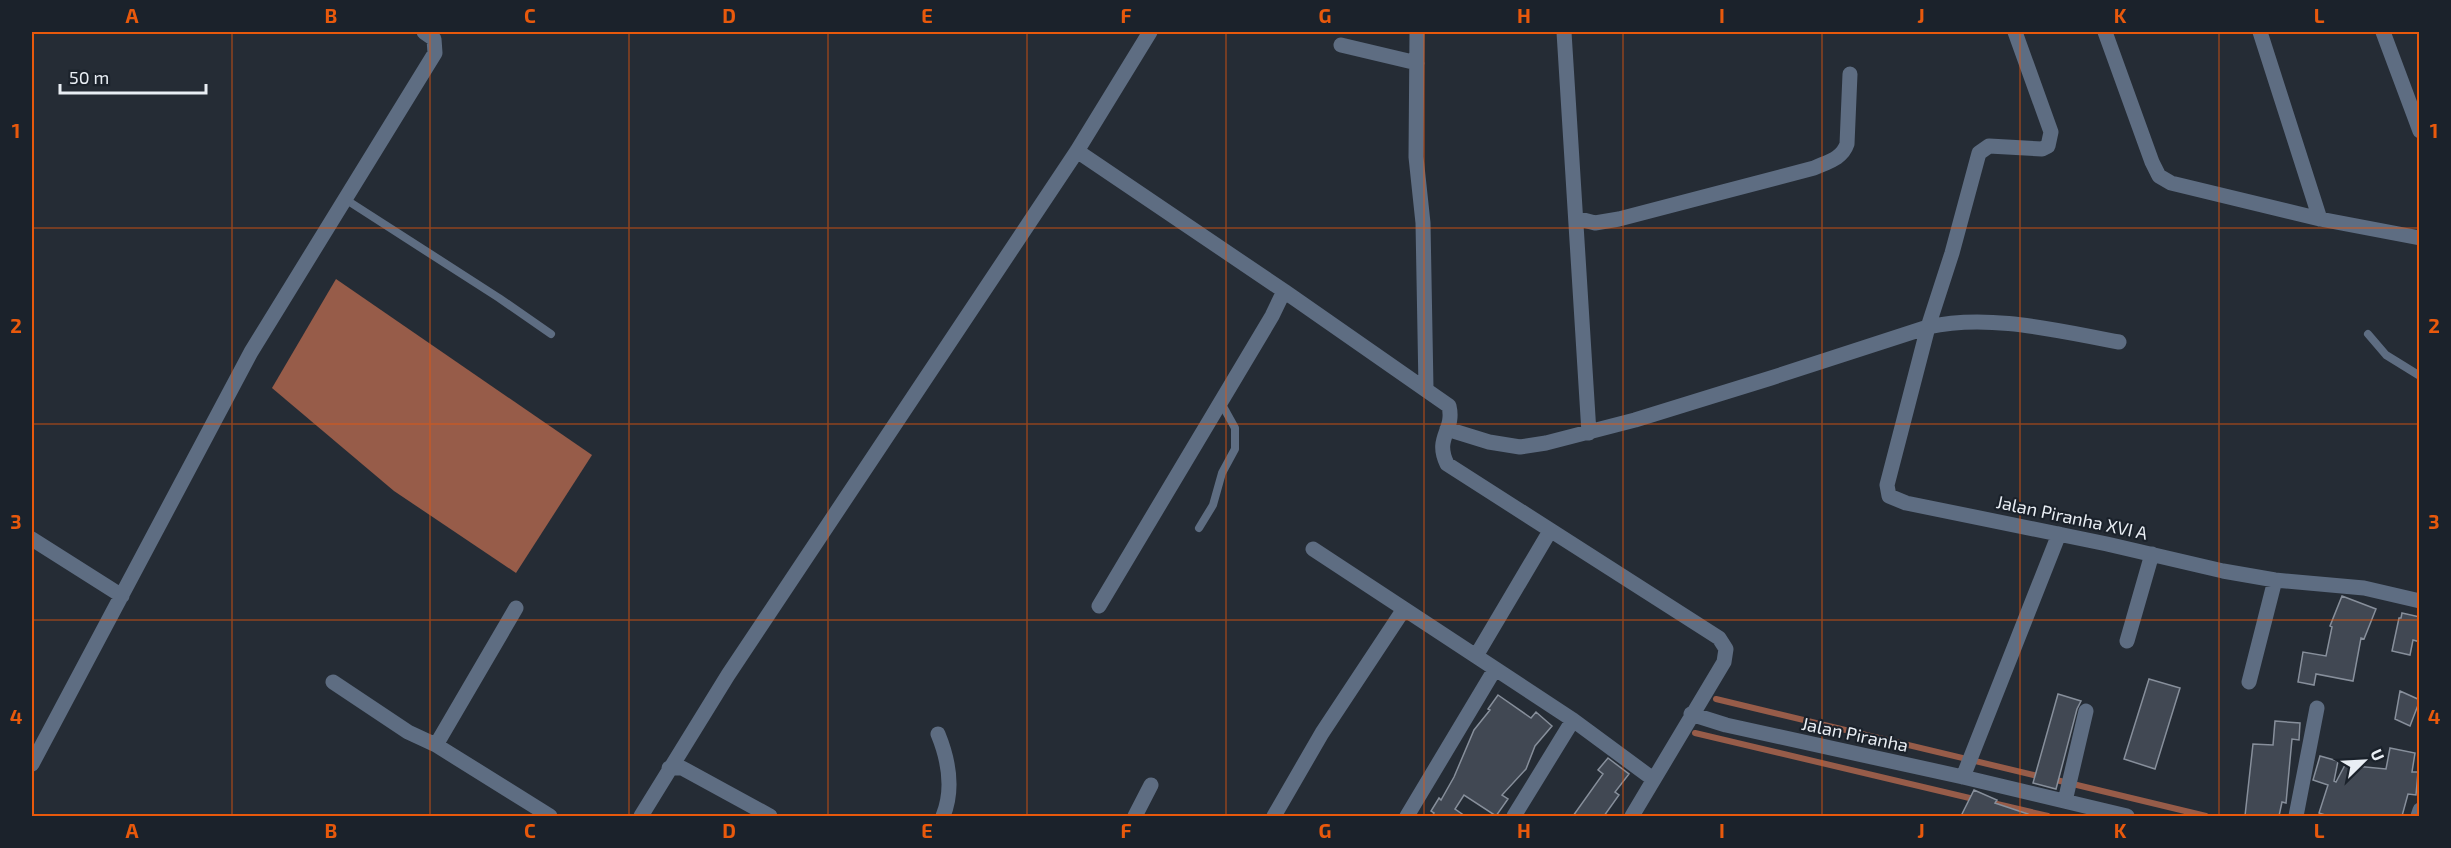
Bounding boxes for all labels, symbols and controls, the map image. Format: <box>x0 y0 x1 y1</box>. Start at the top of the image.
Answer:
text: A <box>125 3 139 27</box>
text: B <box>325 3 337 27</box>
text: C <box>524 3 536 27</box>
text: D <box>722 3 736 27</box>
text: E <box>921 3 933 27</box>
text: F <box>1120 3 1132 27</box>
text: G <box>1319 3 1331 27</box>
text: H <box>1517 3 1531 27</box>
text: I <box>1719 3 1725 27</box>
text: J <box>1917 3 1925 27</box>
text: K <box>2114 3 2127 27</box>
text: L <box>2314 3 2325 27</box>
scale bar <box>60 57 206 95</box>
text: 50 m <box>69 66 109 88</box>
text: 1 <box>12 118 20 142</box>
text: 1 <box>2430 118 2438 142</box>
text: 2 <box>10 313 22 337</box>
text: 2 <box>2428 313 2440 337</box>
street label: Jalan Piranha XVI A <box>1994 490 2150 544</box>
text: 3 <box>10 509 22 533</box>
text: 3 <box>2428 509 2440 533</box>
text: 4 <box>10 704 23 728</box>
text: 4 <box>2428 704 2441 728</box>
street label: Jalan Piranha <box>1800 712 1910 756</box>
north arrow <box>2334 731 2394 791</box>
text: U <box>2367 746 2389 764</box>
text: A <box>125 818 139 842</box>
text: B <box>325 818 337 842</box>
text: C <box>524 818 536 842</box>
text: D <box>722 818 736 842</box>
text: E <box>921 818 933 842</box>
text: F <box>1120 818 1132 842</box>
text: G <box>1319 818 1331 842</box>
text: H <box>1517 818 1531 842</box>
text: I <box>1719 818 1725 842</box>
text: J <box>1917 818 1925 842</box>
text: K <box>2114 818 2127 842</box>
text: L <box>2314 818 2325 842</box>

